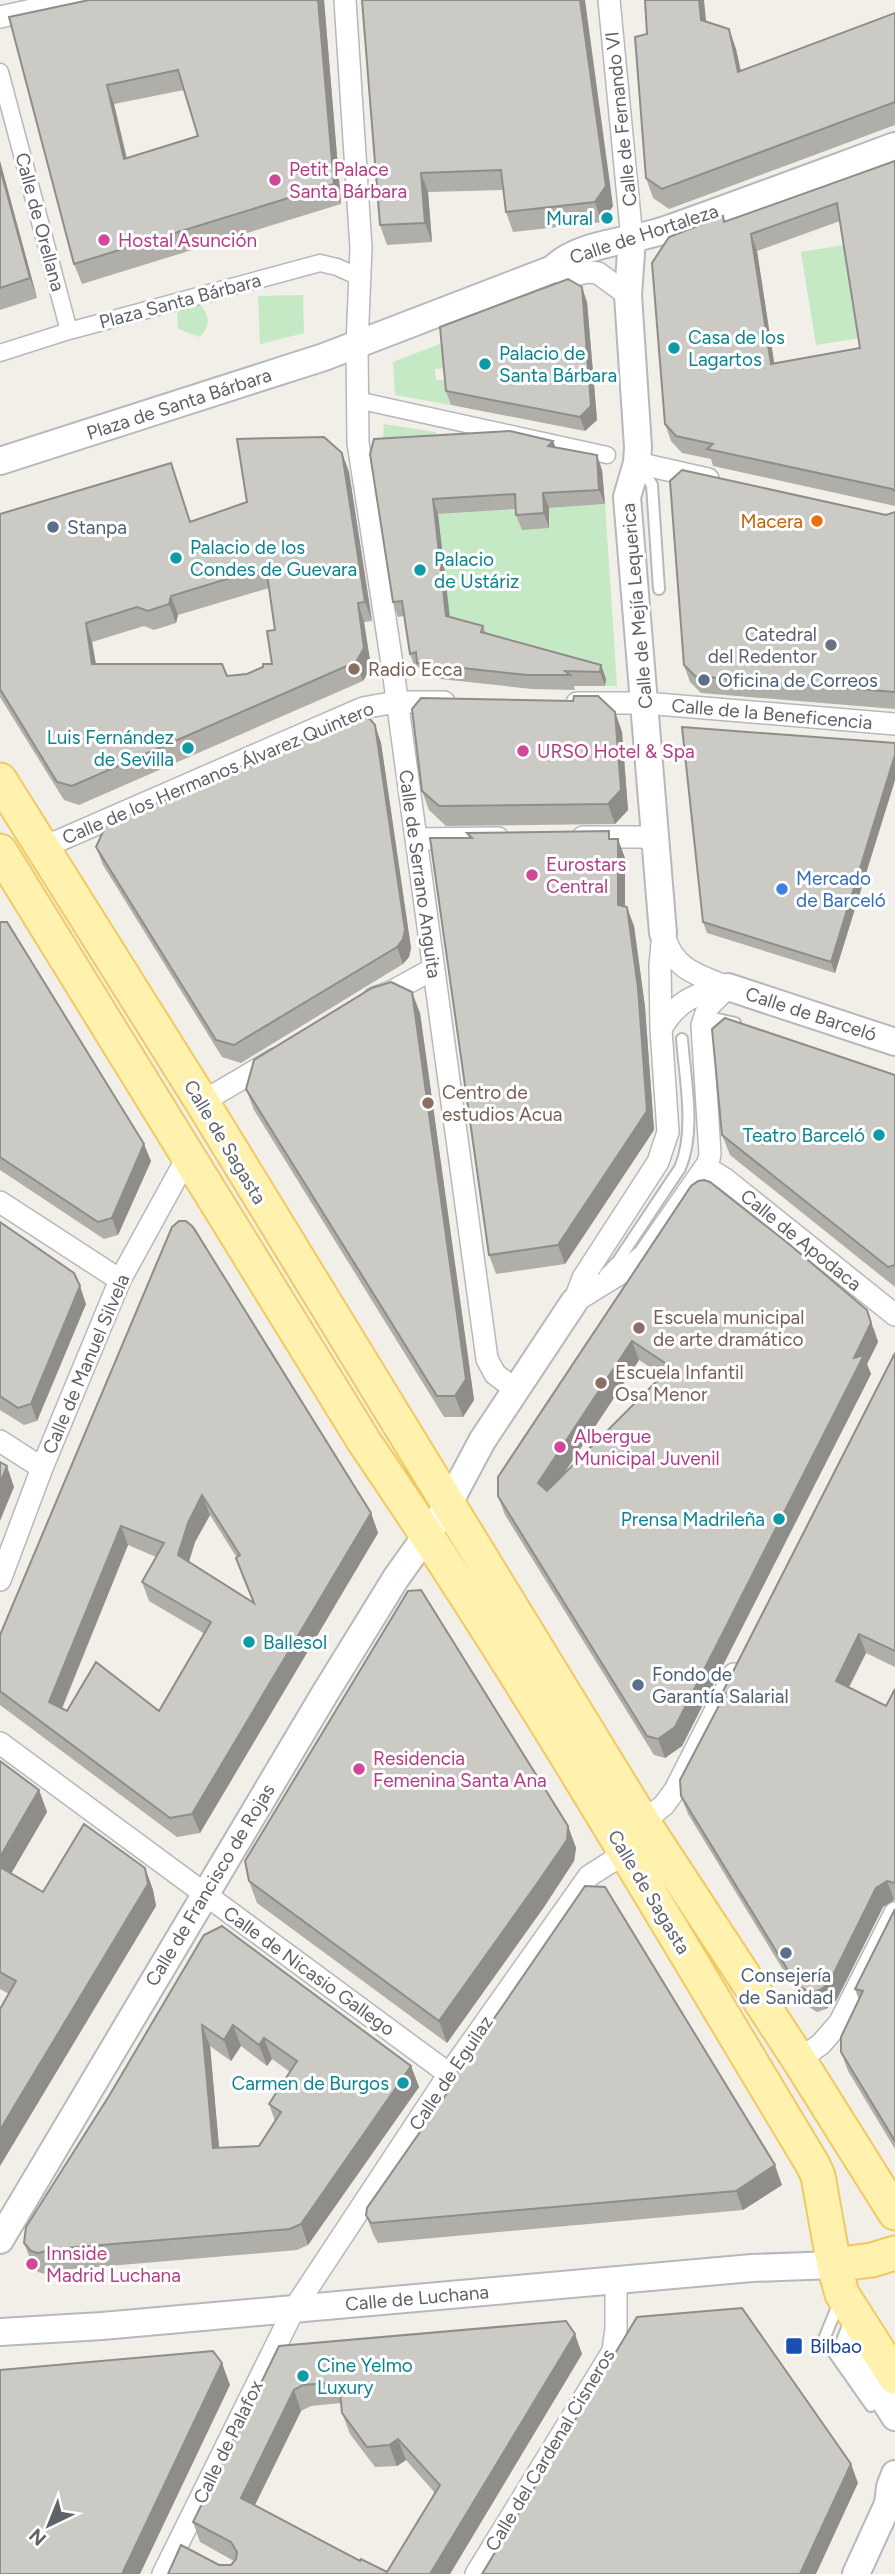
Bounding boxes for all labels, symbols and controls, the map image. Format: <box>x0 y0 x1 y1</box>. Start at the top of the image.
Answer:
street label: Calle de Fernando VI <box>600 30 642 208</box>
street label: Calle de Orellana <box>10 150 70 294</box>
place label: Petit Palace Santa Bárbara <box>289 158 407 203</box>
marker: Petit Palace Santa Bárbara <box>267 172 283 188</box>
street label: Calle de Hortaleza <box>567 199 721 269</box>
place label: Mural <box>546 207 593 230</box>
marker: Mural <box>599 210 615 226</box>
place label: Hostal Asunción <box>118 229 257 252</box>
marker: Hostal Asunción <box>96 232 112 248</box>
street label: Plaza Santa Bárbara <box>97 268 263 334</box>
place label: Casa de los Lagartos <box>688 326 785 371</box>
marker: Casa de los Lagartos <box>666 340 682 356</box>
place label: Palacio de Santa Bárbara <box>499 342 617 387</box>
marker: Palacio de Santa Bárbara <box>477 356 493 372</box>
street label: Plaza de Santa Bárbara <box>84 363 274 445</box>
street label: Calle de Mejía Lequerica <box>617 502 657 710</box>
place label: Macera <box>740 510 803 533</box>
marker: Macera <box>809 513 825 529</box>
place label: Stanpa <box>67 516 127 539</box>
marker: Stanpa <box>45 519 61 535</box>
place label: Palacio de los Condes de Guevara <box>190 536 357 581</box>
place label: Palacio de Ustáriz <box>434 548 519 593</box>
marker: Palacio de los Condes de Guevara <box>168 550 184 566</box>
marker: Palacio de Ustáriz <box>412 562 428 578</box>
place label: Catedral del Redentor <box>708 623 818 668</box>
marker: Catedral del Redentor <box>823 637 839 653</box>
place label: Radio Ecca <box>368 658 462 681</box>
marker: Radio Ecca <box>346 661 362 677</box>
place label: Oficina de Correos <box>718 669 878 692</box>
marker: Oficina de Correos <box>696 672 712 688</box>
street label: Calle de la Beneficencia <box>671 694 873 734</box>
street label: Calle de los Hermanos Álvarez Quintero <box>59 697 377 849</box>
place label: Luis Fernández de Sevilla <box>47 726 174 771</box>
marker: Luis Fernández de Sevilla <box>180 740 196 756</box>
place label: URSO Hotel & Spa <box>537 740 695 763</box>
marker: URSO Hotel & Spa <box>515 743 531 759</box>
street label: Calle de Serrano Anguita <box>394 768 446 980</box>
place label: Eurostars Central <box>546 853 626 898</box>
marker: Eurostars Central <box>524 867 540 883</box>
place label: Mercado de Barceló <box>796 867 886 912</box>
marker: Mercado de Barceló <box>774 881 790 897</box>
street label: Calle de Barceló <box>742 982 880 1046</box>
street label: Calle de Sagasta <box>179 1076 271 1208</box>
place label: Centro de estudios Acua <box>442 1081 562 1126</box>
marker: Centro de estudios Acua <box>420 1095 436 1111</box>
place label: Teatro Barceló <box>743 1124 865 1147</box>
marker: Teatro Barceló <box>871 1127 887 1143</box>
street label: Calle de Apodaca <box>736 1184 866 1296</box>
street label: Calle de Manuel Silvela <box>38 1270 134 1458</box>
place label: Escuela municipal de arte dramático <box>653 1306 805 1351</box>
marker: Escuela municipal de arte dramático <box>631 1320 647 1336</box>
place label: Escuela Infantil Osa Menor <box>615 1361 744 1406</box>
marker: Escuela Infantil Osa Menor <box>593 1375 609 1391</box>
place label: Albergue Municipal Juvenil <box>574 1425 720 1470</box>
marker: Albergue Municipal Juvenil <box>552 1439 568 1455</box>
place label: Prensa Madrileña <box>621 1508 765 1531</box>
marker: Prensa Madrileña <box>771 1511 787 1527</box>
place label: Ballesol <box>263 1631 327 1654</box>
marker: Ballesol <box>241 1634 257 1650</box>
place label: Fondo de Garantía Salarial <box>652 1663 789 1708</box>
marker: Fondo de Garantía Salarial <box>630 1677 646 1693</box>
place label: Residencia Femenina Santa Ana <box>373 1747 547 1792</box>
marker: Residencia Femenina Santa Ana <box>351 1761 367 1777</box>
street label: Calle de Francisco de Rojas <box>140 1779 280 1990</box>
street label: Calle de Sagasta <box>603 1826 695 1958</box>
street label: Calle de Nicasio Gallego <box>219 1901 399 2041</box>
marker: Consejería de Sanidad <box>778 1945 794 1961</box>
place label: Consejería de Sanidad <box>739 1964 833 2009</box>
street label: Calle de Eguilaz <box>404 2011 498 2135</box>
place label: Carmen de Burgos <box>231 2072 389 2095</box>
marker: Carmen de Burgos <box>395 2075 411 2091</box>
place label: Innside Madrid Luchana <box>46 2242 181 2287</box>
marker: Innside Madrid Luchana <box>24 2256 40 2272</box>
street label: Calle de Luchana <box>344 2280 490 2316</box>
place label: Bilbao <box>810 2335 862 2358</box>
marker: Bilbao <box>784 2336 804 2356</box>
street label: Calle del Cardenal Cisneros <box>480 2345 620 2555</box>
place label: Cine Yelmo Luxury <box>317 2354 413 2399</box>
marker: Cine Yelmo Luxury <box>295 2368 311 2384</box>
street label: Calle de Palafox <box>188 2377 268 2507</box>
north arrow <box>14 2490 84 2560</box>
text: N <box>25 2524 51 2550</box>

